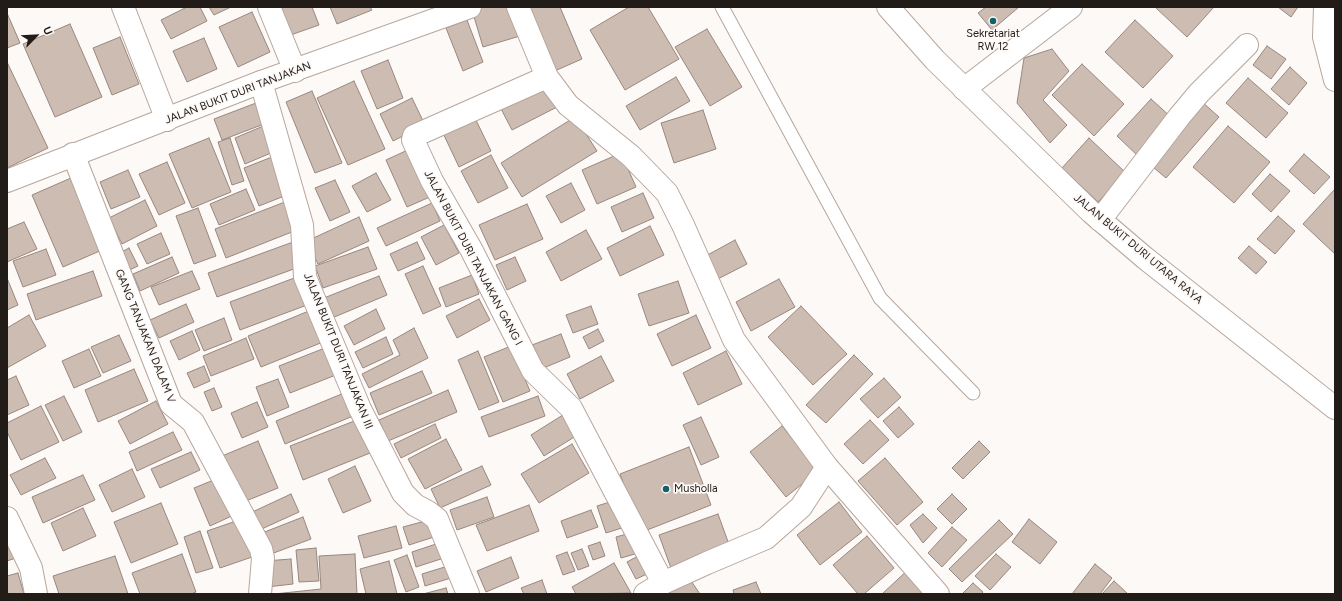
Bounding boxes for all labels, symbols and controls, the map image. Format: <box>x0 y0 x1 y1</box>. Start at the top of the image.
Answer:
north arrow <box>16 16 56 56</box>
marker: Sekretariat RW 12 <box>988 16 998 26</box>
text: U <box>40 25 55 37</box>
place label: Sekretariat RW 12 <box>966 27 1020 53</box>
street label: JALAN BUKIT DURI TANJAKAN <box>163 59 313 127</box>
street label: JALAN BUKIT DURI TANJAKAN GANG I <box>421 168 525 348</box>
street label: JALAN BUKIT DURI UTARA RAYA <box>1071 191 1205 307</box>
street label: GANG TANJAKAN DALAM V <box>112 267 178 405</box>
street label: JALAN BUKIT DURI TANJAKAN III <box>301 271 375 431</box>
place label: Musholla <box>674 482 718 496</box>
marker: Musholla <box>661 484 671 494</box>

